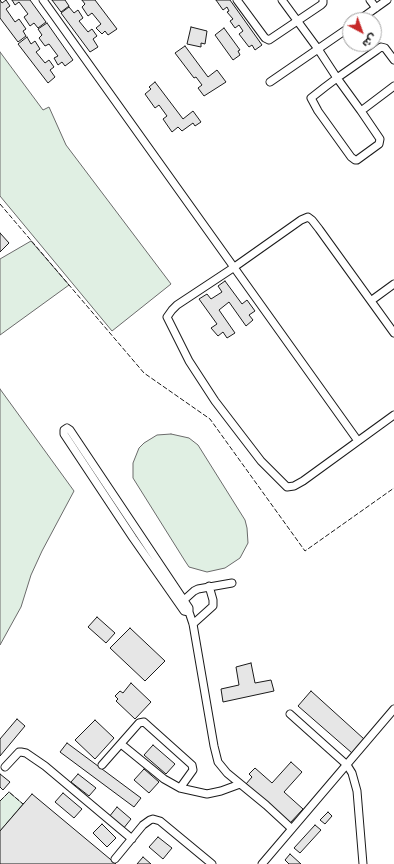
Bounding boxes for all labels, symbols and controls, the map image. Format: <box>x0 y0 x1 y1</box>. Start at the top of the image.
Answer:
north arrow <box>342 12 382 52</box>
text: ش <box>360 31 380 51</box>

